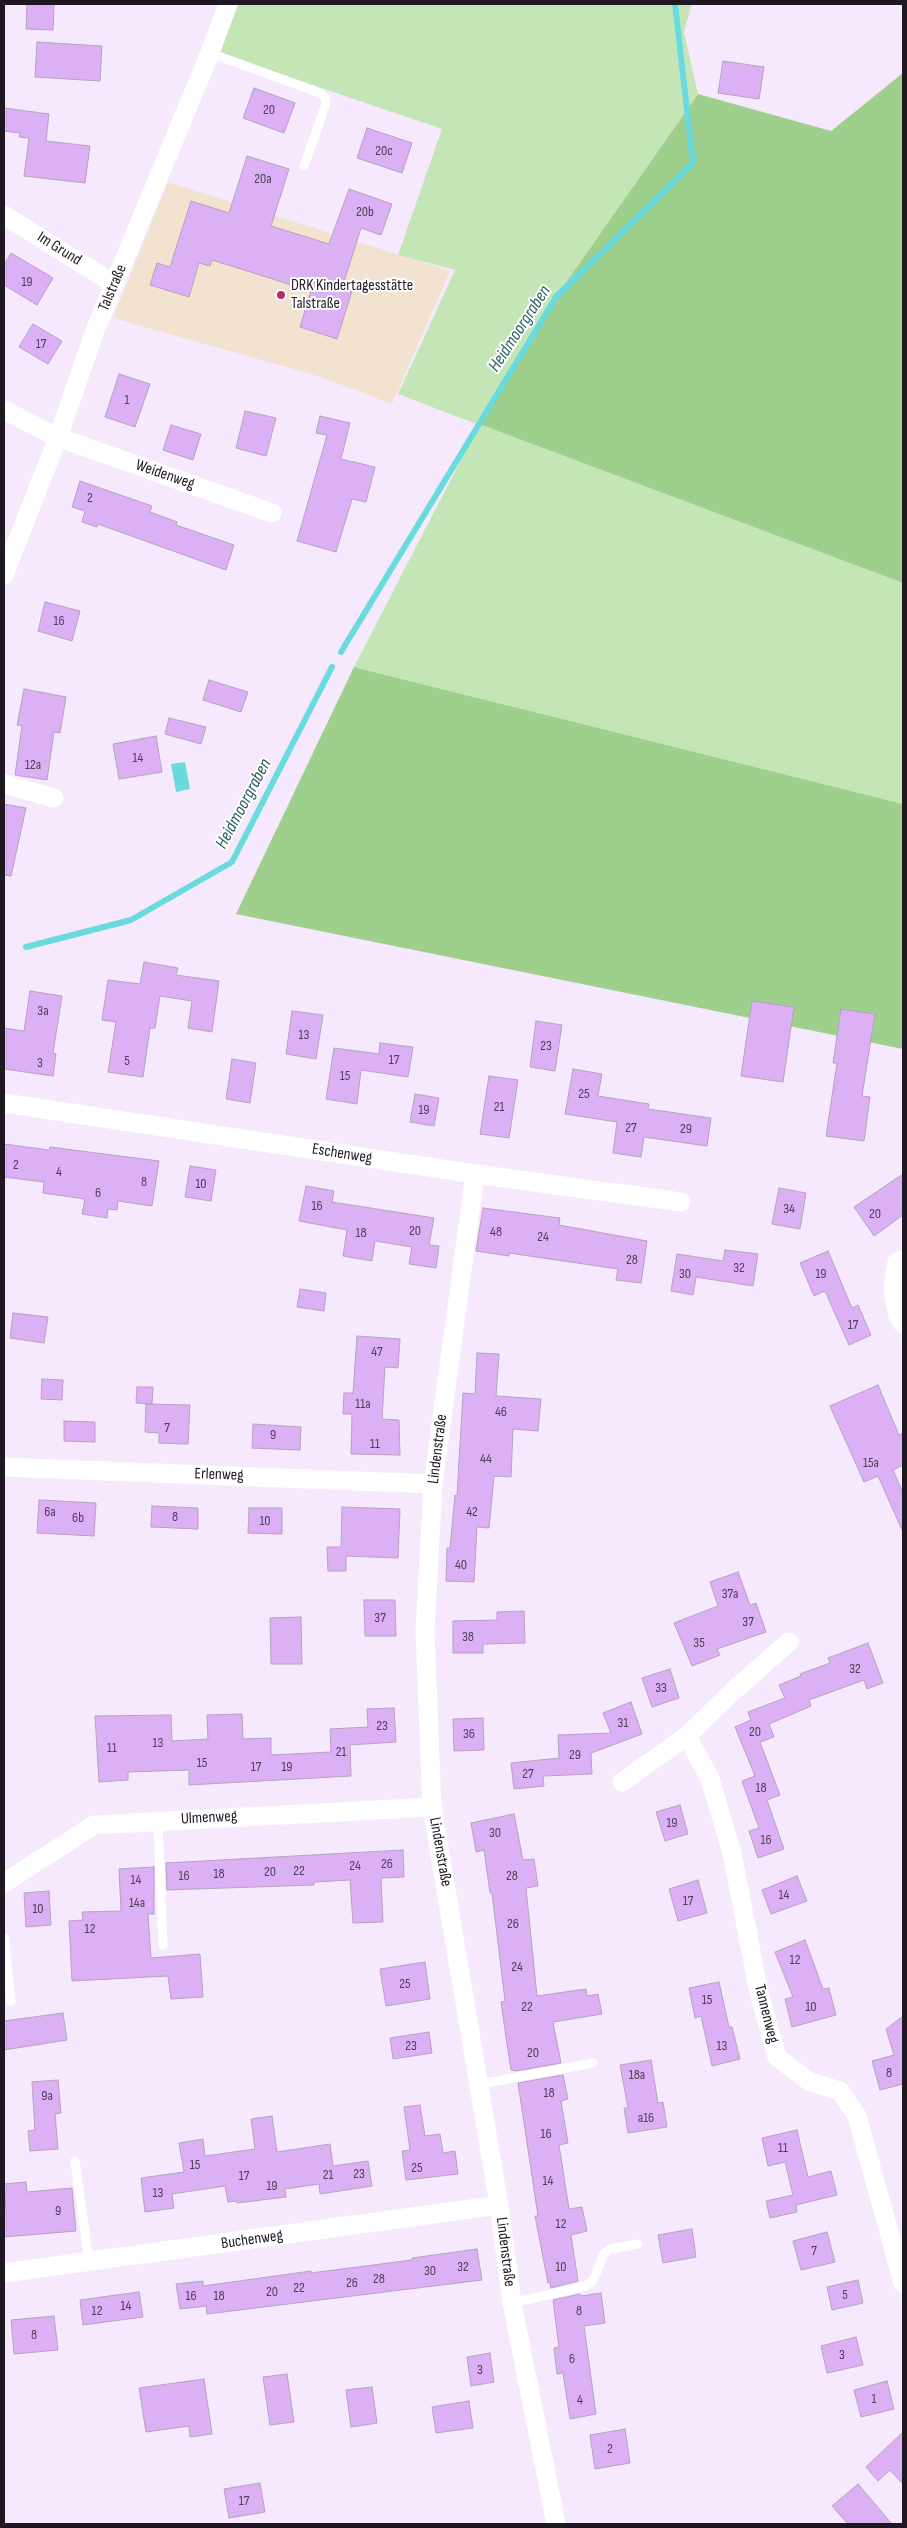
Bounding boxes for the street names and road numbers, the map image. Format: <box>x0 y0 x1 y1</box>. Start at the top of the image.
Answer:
street label: Im Grund <box>33 228 85 270</box>
street label: Talstraße <box>95 262 131 314</box>
street label: Weidenweg <box>133 456 197 494</box>
street label: Eschenweg <box>311 1140 373 1168</box>
street label: Lindenstraße <box>424 1413 452 1485</box>
street label: Erlenweg <box>194 1465 244 1485</box>
street label: Ulmenweg <box>180 1807 238 1829</box>
street label: Lindenstraße <box>424 1816 456 1888</box>
street label: Tannenweg <box>749 1982 783 2046</box>
street label: Lindenstraße <box>491 2216 519 2288</box>
street label: Buchenweg <box>220 2226 284 2254</box>

